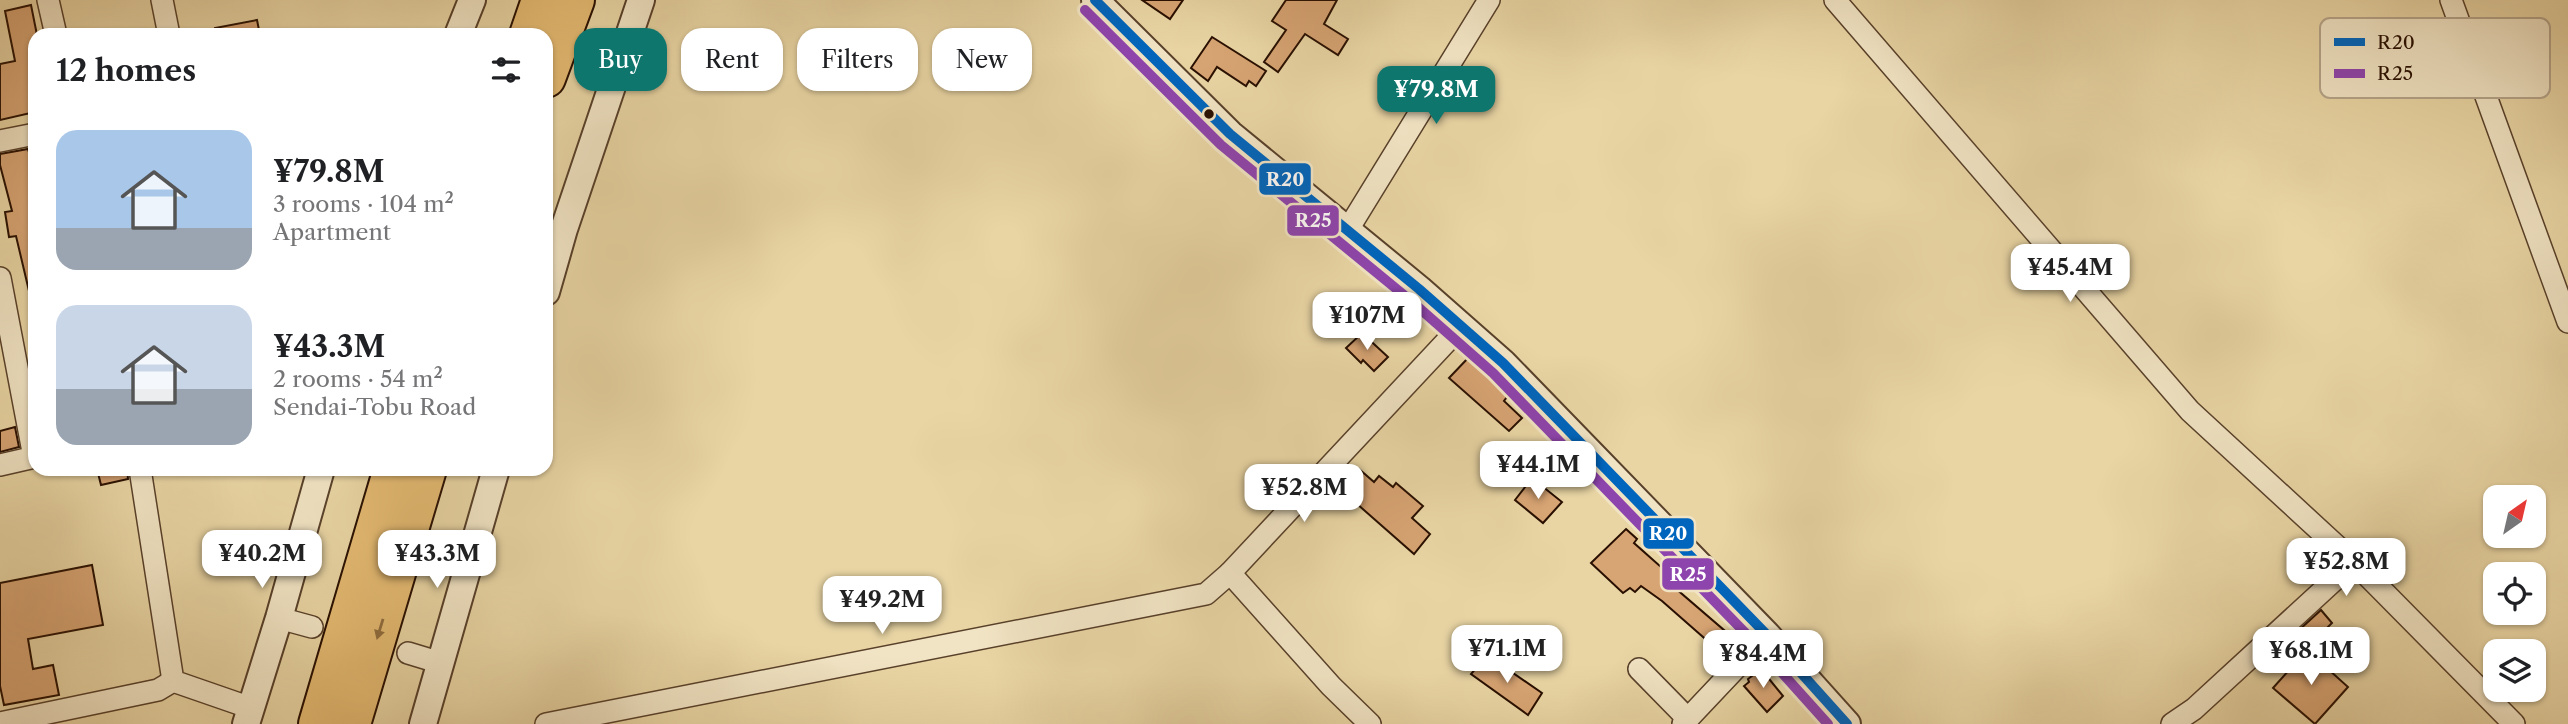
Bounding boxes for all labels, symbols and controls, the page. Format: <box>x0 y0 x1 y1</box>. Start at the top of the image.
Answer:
legend <box>2320 18 2550 98</box>
chip: Buy <box>574 28 667 91</box>
chip: Rent <box>681 28 783 91</box>
chip: Filters <box>797 28 918 91</box>
chip: New <box>932 28 1032 91</box>
text: R20 <box>2377 31 2415 54</box>
icon: filters <box>487 51 525 89</box>
text: 12 homes <box>56 52 196 89</box>
text: R25 <box>2377 62 2413 85</box>
pin: ¥79.8M <box>1379 66 1493 126</box>
text: ¥79.8M <box>1393 75 1479 103</box>
unlabelled marker <box>1202 107 1216 121</box>
text: ¥79.8M <box>273 153 385 190</box>
icon: home <box>112 158 196 242</box>
line badge: R20 <box>1258 162 1312 196</box>
text: R20 <box>1266 168 1304 191</box>
text: 3 rooms · 104 m² <box>273 190 454 218</box>
line badge: R25 <box>1286 204 1340 237</box>
text: R25 <box>1294 209 1332 232</box>
text: Apartment <box>273 218 391 246</box>
pin: ¥45.4M <box>2013 244 2127 304</box>
text: ¥45.4M <box>2027 253 2113 281</box>
pin: ¥107M <box>1318 292 1416 352</box>
text: ¥107M <box>1329 301 1405 329</box>
text: ¥43.3M <box>273 328 385 365</box>
icon: home <box>112 333 196 417</box>
text: 2 rooms · 54 m² <box>273 365 443 393</box>
text: Sendai-Tobu Road <box>273 393 476 421</box>
pin: ¥44.1M <box>1481 442 1595 501</box>
text: ¥44.1M <box>1496 450 1580 478</box>
pin: ¥52.8M <box>1247 464 1361 524</box>
text: ¥52.8M <box>1261 473 1348 501</box>
north arrow <box>2483 485 2546 548</box>
map controls <box>2483 485 2546 702</box>
line badge: R20 <box>1642 517 1695 550</box>
text: R20 <box>1649 522 1687 545</box>
pin: ¥40.2M <box>205 530 319 590</box>
pin: ¥43.3M <box>380 530 494 590</box>
pin: ¥52.8M <box>2289 538 2403 598</box>
text: ¥40.2M <box>218 539 306 567</box>
text: ¥43.3M <box>394 539 480 567</box>
text: ¥52.8M <box>2303 547 2390 575</box>
line badge: R25 <box>1661 557 1715 591</box>
button: locate <box>2483 562 2546 625</box>
text: R25 <box>1669 563 1707 586</box>
pin: ¥49.2M <box>825 576 939 636</box>
text: ¥49.2M <box>839 585 925 613</box>
one-way arrow <box>374 618 384 639</box>
pin: ¥71.1M <box>1450 626 1564 685</box>
pin: ¥68.1M <box>2254 628 2368 687</box>
pin: ¥84.4M <box>1706 630 1820 690</box>
text: ¥71.1M <box>1467 634 1547 662</box>
text: ¥68.1M <box>2269 636 2353 664</box>
text: ¥84.4M <box>1719 639 1807 667</box>
button: layers <box>2483 639 2546 702</box>

